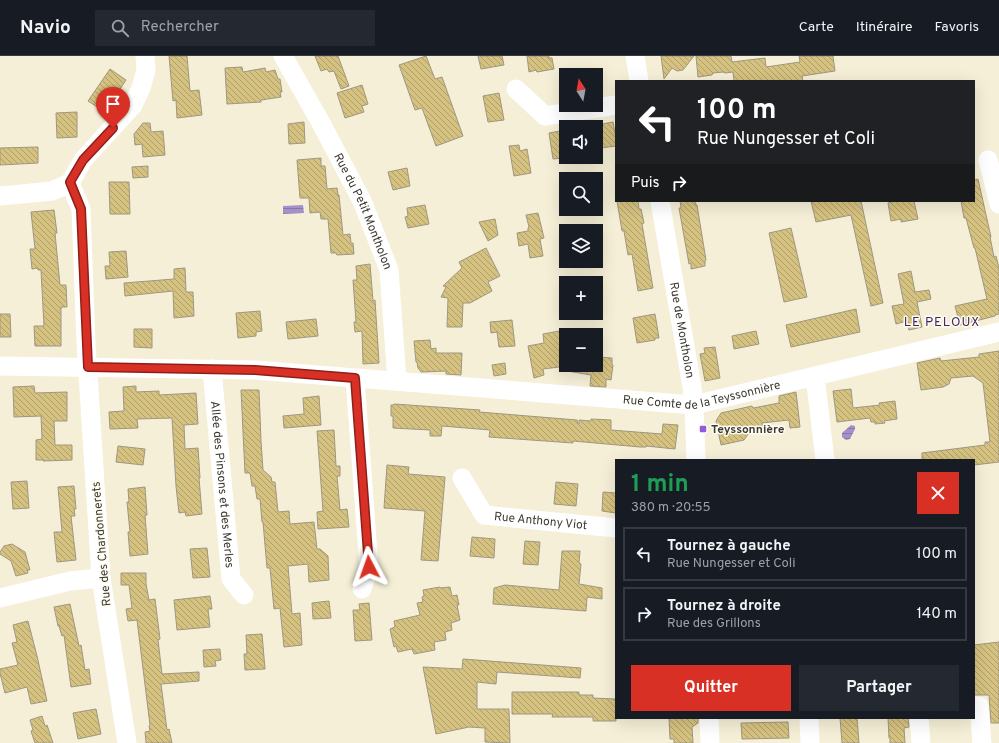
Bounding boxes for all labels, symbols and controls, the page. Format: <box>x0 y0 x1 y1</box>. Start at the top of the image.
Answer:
search box <box>95 10 375 46</box>
text: Navio <box>20 16 71 40</box>
icon: search <box>109 17 131 39</box>
text: Rechercher <box>141 18 219 37</box>
text: Carte <box>799 19 834 36</box>
text: Itinéraire <box>856 19 913 36</box>
text: Favoris <box>935 19 979 36</box>
north arrow <box>559 68 603 112</box>
map controls <box>559 68 603 372</box>
pin <box>96 87 130 128</box>
icon: arrive <box>102 93 124 115</box>
text: 100 m <box>697 93 777 129</box>
icon: left <box>631 96 683 148</box>
button: sound <box>559 120 603 164</box>
text: Rue Nungesser et Coli <box>697 128 875 151</box>
street label: Rue du Petit Montholon <box>329 151 395 272</box>
button: search <box>559 172 603 216</box>
icon: right <box>668 172 690 194</box>
text: Puis <box>631 174 660 193</box>
button: layers <box>559 224 603 268</box>
button: + <box>559 276 603 320</box>
street label: Rue de Montholon <box>665 281 697 380</box>
district label: LE PELOUX <box>904 315 980 331</box>
button: − <box>559 328 603 372</box>
street label: Rue Comte de la Teyssonnière <box>622 378 782 414</box>
street label: Allée des Pinsons et des Merles <box>206 400 237 569</box>
place label: Teyssonnière <box>711 422 785 438</box>
marker: Teyssonnière <box>698 424 708 434</box>
text: 1 min <box>631 470 689 500</box>
button: close <box>917 472 959 514</box>
street label: Rue des Chardonnerets <box>89 481 115 607</box>
text: 380 m · 20:55 <box>631 500 711 516</box>
street label: Rue Anthony Viot <box>493 509 588 534</box>
text: Tournez à gauche <box>667 537 791 556</box>
icon: left <box>633 543 655 565</box>
text: 100 m <box>916 545 957 564</box>
position arrow <box>348 546 390 588</box>
text: Rue Nungesser et Coli <box>667 556 796 572</box>
text: Tournez à droite <box>667 597 781 616</box>
icon: right <box>633 603 655 625</box>
text: 140 m <box>917 605 957 624</box>
text: Rue des Grillons <box>667 616 761 632</box>
button: Quitter <box>631 665 791 711</box>
button: Partager <box>799 665 959 711</box>

